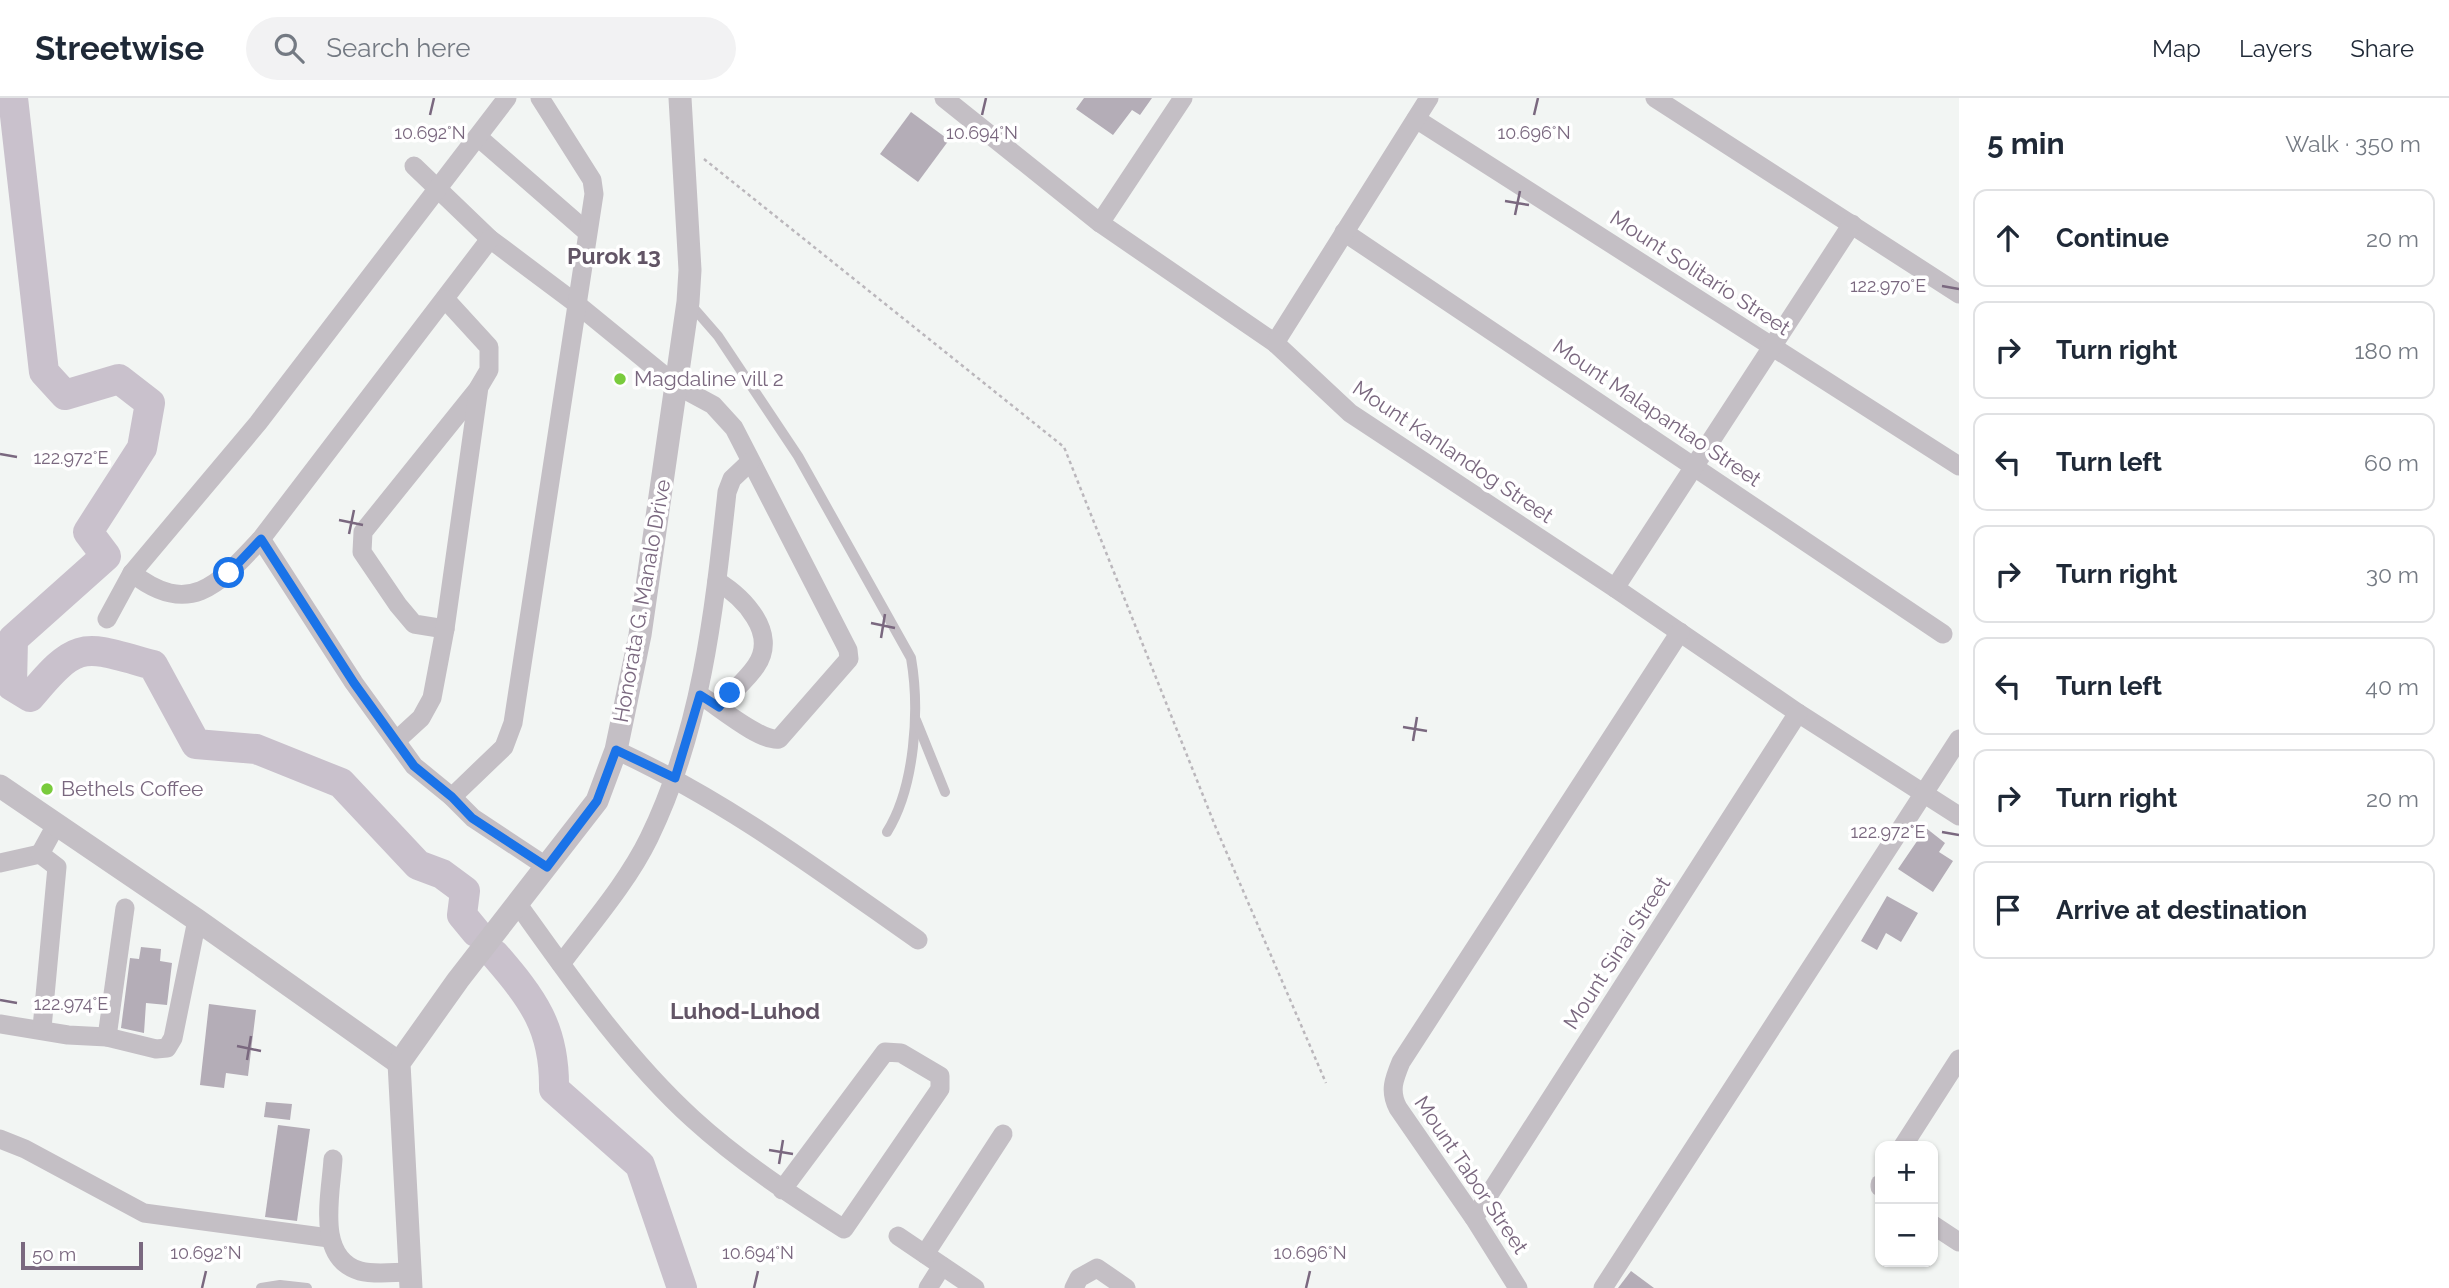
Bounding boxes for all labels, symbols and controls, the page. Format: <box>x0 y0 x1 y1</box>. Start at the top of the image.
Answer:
search box <box>246 17 736 80</box>
text: Streetwise <box>35 29 204 68</box>
icon: search <box>270 29 308 67</box>
text: Search here <box>326 33 471 63</box>
text: Map <box>2152 34 2201 63</box>
text: Layers <box>2239 34 2312 63</box>
text: Share <box>2350 34 2414 63</box>
text: 10.692°N <box>394 122 466 143</box>
text: 10.694°N <box>946 122 1018 143</box>
text: 10.696°N <box>1497 122 1571 143</box>
text: 5 min <box>1987 126 2065 161</box>
text: Walk · 350 m <box>2285 130 2421 157</box>
street label: Mount Solitario Street <box>1605 205 1795 340</box>
icon: ahead <box>1989 219 2027 257</box>
text: Continue <box>2056 223 2169 253</box>
text: 20 m <box>2366 225 2419 252</box>
district label: Purok 13 <box>567 242 661 269</box>
text: 122.970°E <box>1850 275 1926 296</box>
icon: right <box>1989 331 2027 369</box>
street label: Mount Malapantao Street <box>1548 334 1766 492</box>
text: Turn right <box>2056 335 2177 365</box>
text: 180 m <box>2354 337 2419 364</box>
place label: Magdaline vill 2 <box>634 366 784 391</box>
marker: Magdaline vill 2 <box>612 371 628 387</box>
street label: Mount Kanlandog Street <box>1348 375 1558 528</box>
icon: left <box>1989 443 2027 481</box>
text: 122.972°E <box>34 447 108 468</box>
text: Turn left <box>2056 447 2162 477</box>
text: 60 m <box>2364 449 2419 476</box>
street label: Honorata G. Manalo Drive <box>608 477 675 724</box>
icon: right <box>1989 555 2027 593</box>
route start <box>213 557 244 588</box>
text: Turn right <box>2056 559 2177 589</box>
text: 30 m <box>2366 561 2419 588</box>
icon: left <box>1989 667 2027 705</box>
text: Turn left <box>2056 671 2162 701</box>
text: 40 m <box>2365 673 2419 700</box>
route end <box>714 677 745 708</box>
place label: Bethels Coffee <box>61 776 203 801</box>
icon: right <box>1989 779 2027 817</box>
marker: Bethels Coffee <box>39 781 55 797</box>
text: Turn right <box>2056 783 2177 813</box>
text: 20 m <box>2366 785 2419 812</box>
text: 122.972°E <box>1851 821 1925 842</box>
street label: Mount Sinai Street <box>1558 872 1675 1034</box>
icon: arrive <box>1989 891 2027 929</box>
text: Arrive at destination <box>2056 895 2307 925</box>
text: 122.974°E <box>34 993 108 1014</box>
district label: Luhod-Luhod <box>670 997 820 1024</box>
street label: Mount Tabor Street <box>1409 1091 1534 1258</box>
map controls <box>1875 1141 1938 1267</box>
button: + <box>1875 1141 1938 1204</box>
button: − <box>1875 1204 1938 1267</box>
scale bar <box>21 1239 144 1271</box>
text: 10.692°N <box>170 1242 242 1263</box>
text: 10.694°N <box>722 1242 794 1263</box>
text: 10.696°N <box>1273 1242 1347 1263</box>
text: 50 m <box>32 1243 76 1265</box>

